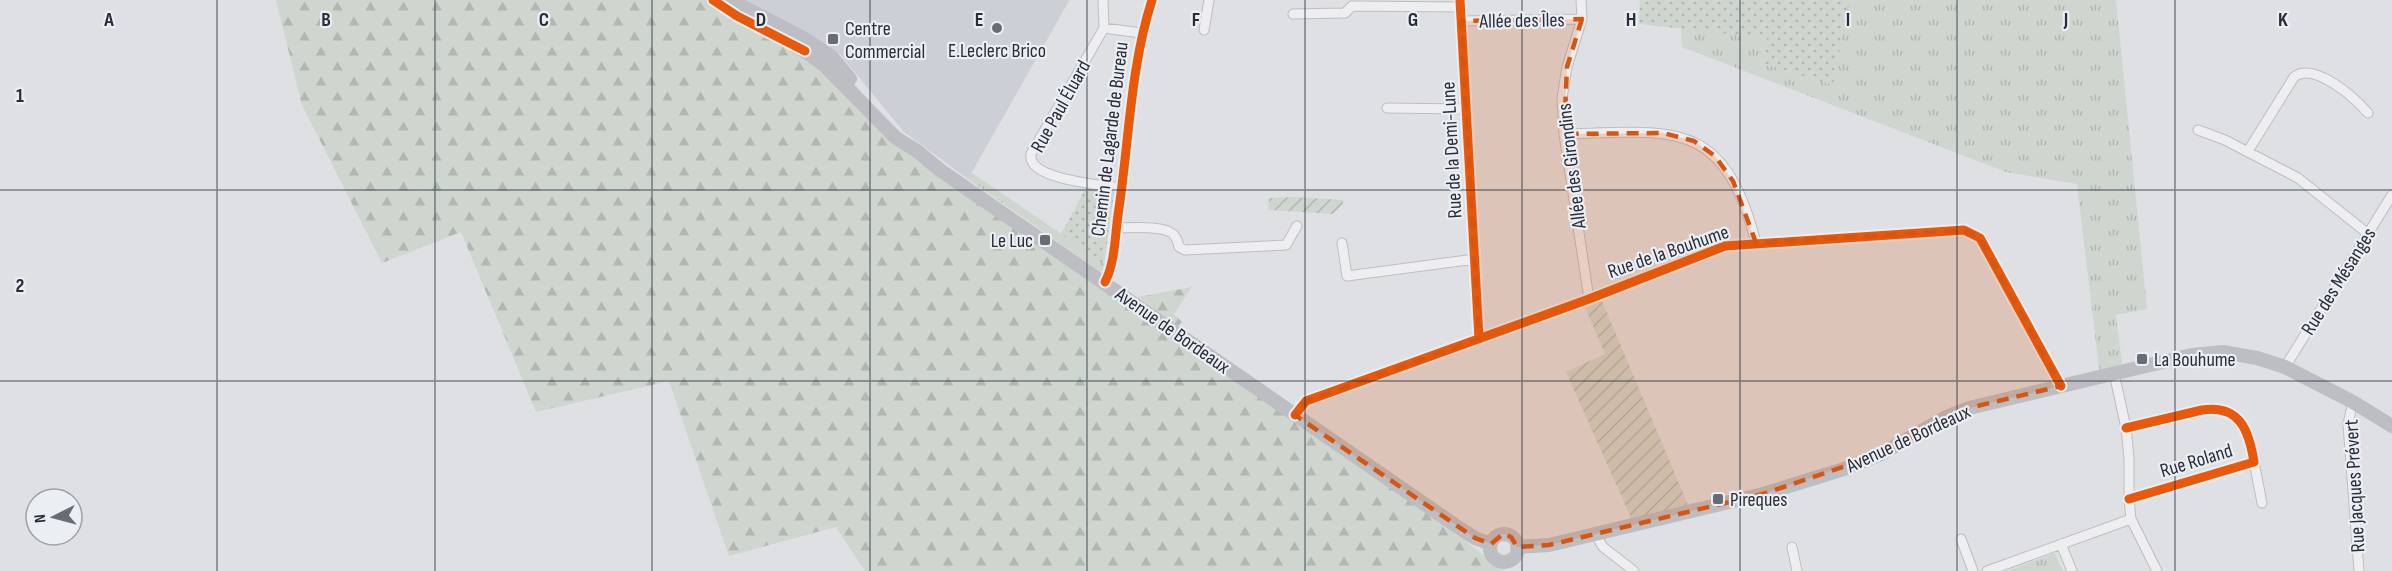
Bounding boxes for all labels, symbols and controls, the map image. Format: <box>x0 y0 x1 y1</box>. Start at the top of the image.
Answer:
text: A <box>103 8 114 32</box>
text: B <box>321 8 331 32</box>
text: C <box>539 8 549 32</box>
text: D <box>756 8 766 32</box>
text: E <box>975 8 983 32</box>
text: F <box>1192 8 1200 32</box>
text: G <box>1408 8 1418 32</box>
street label: Allée des Îles <box>1478 8 1565 34</box>
text: H <box>1626 8 1636 32</box>
text: I <box>1846 8 1850 32</box>
text: J <box>2063 8 2068 32</box>
text: K <box>2278 8 2288 32</box>
place label: Centre Commercial <box>845 17 925 64</box>
marker: E.Leclerc Brico <box>990 21 1004 35</box>
marker: Centre Commercial <box>826 32 840 46</box>
place label: E.Leclerc Brico <box>948 39 1046 63</box>
street label: Chemin de Lagarde de Bureau <box>1086 40 1134 238</box>
street label: Rue Paul Éluard <box>1026 56 1096 157</box>
street label: Rue de la Demi-Lune <box>1436 81 1468 219</box>
text: 1 <box>16 84 24 108</box>
street label: Allée des Girondins <box>1552 102 1592 231</box>
street label: Rue de la Bouhume <box>1605 220 1732 284</box>
street label: Rue des Mésanges <box>2296 223 2381 340</box>
place label: Le Luc <box>991 229 1033 253</box>
marker: Le Luc <box>1038 233 1052 247</box>
text: 2 <box>16 274 24 298</box>
street label: Avenue de Bordeaux <box>1110 282 1235 379</box>
place label: La Bouhume <box>2154 348 2236 372</box>
marker: La Bouhume <box>2135 352 2149 366</box>
street label: Avenue de Bordeaux <box>1842 399 1975 479</box>
street label: Rue Jacques Prévert <box>2340 419 2370 553</box>
street label: Rue Roland <box>2157 439 2235 483</box>
north arrow <box>24 487 84 547</box>
place label: Pireques <box>1730 488 1788 512</box>
marker: Pireques <box>1711 492 1725 506</box>
text: N <box>31 513 50 524</box>

